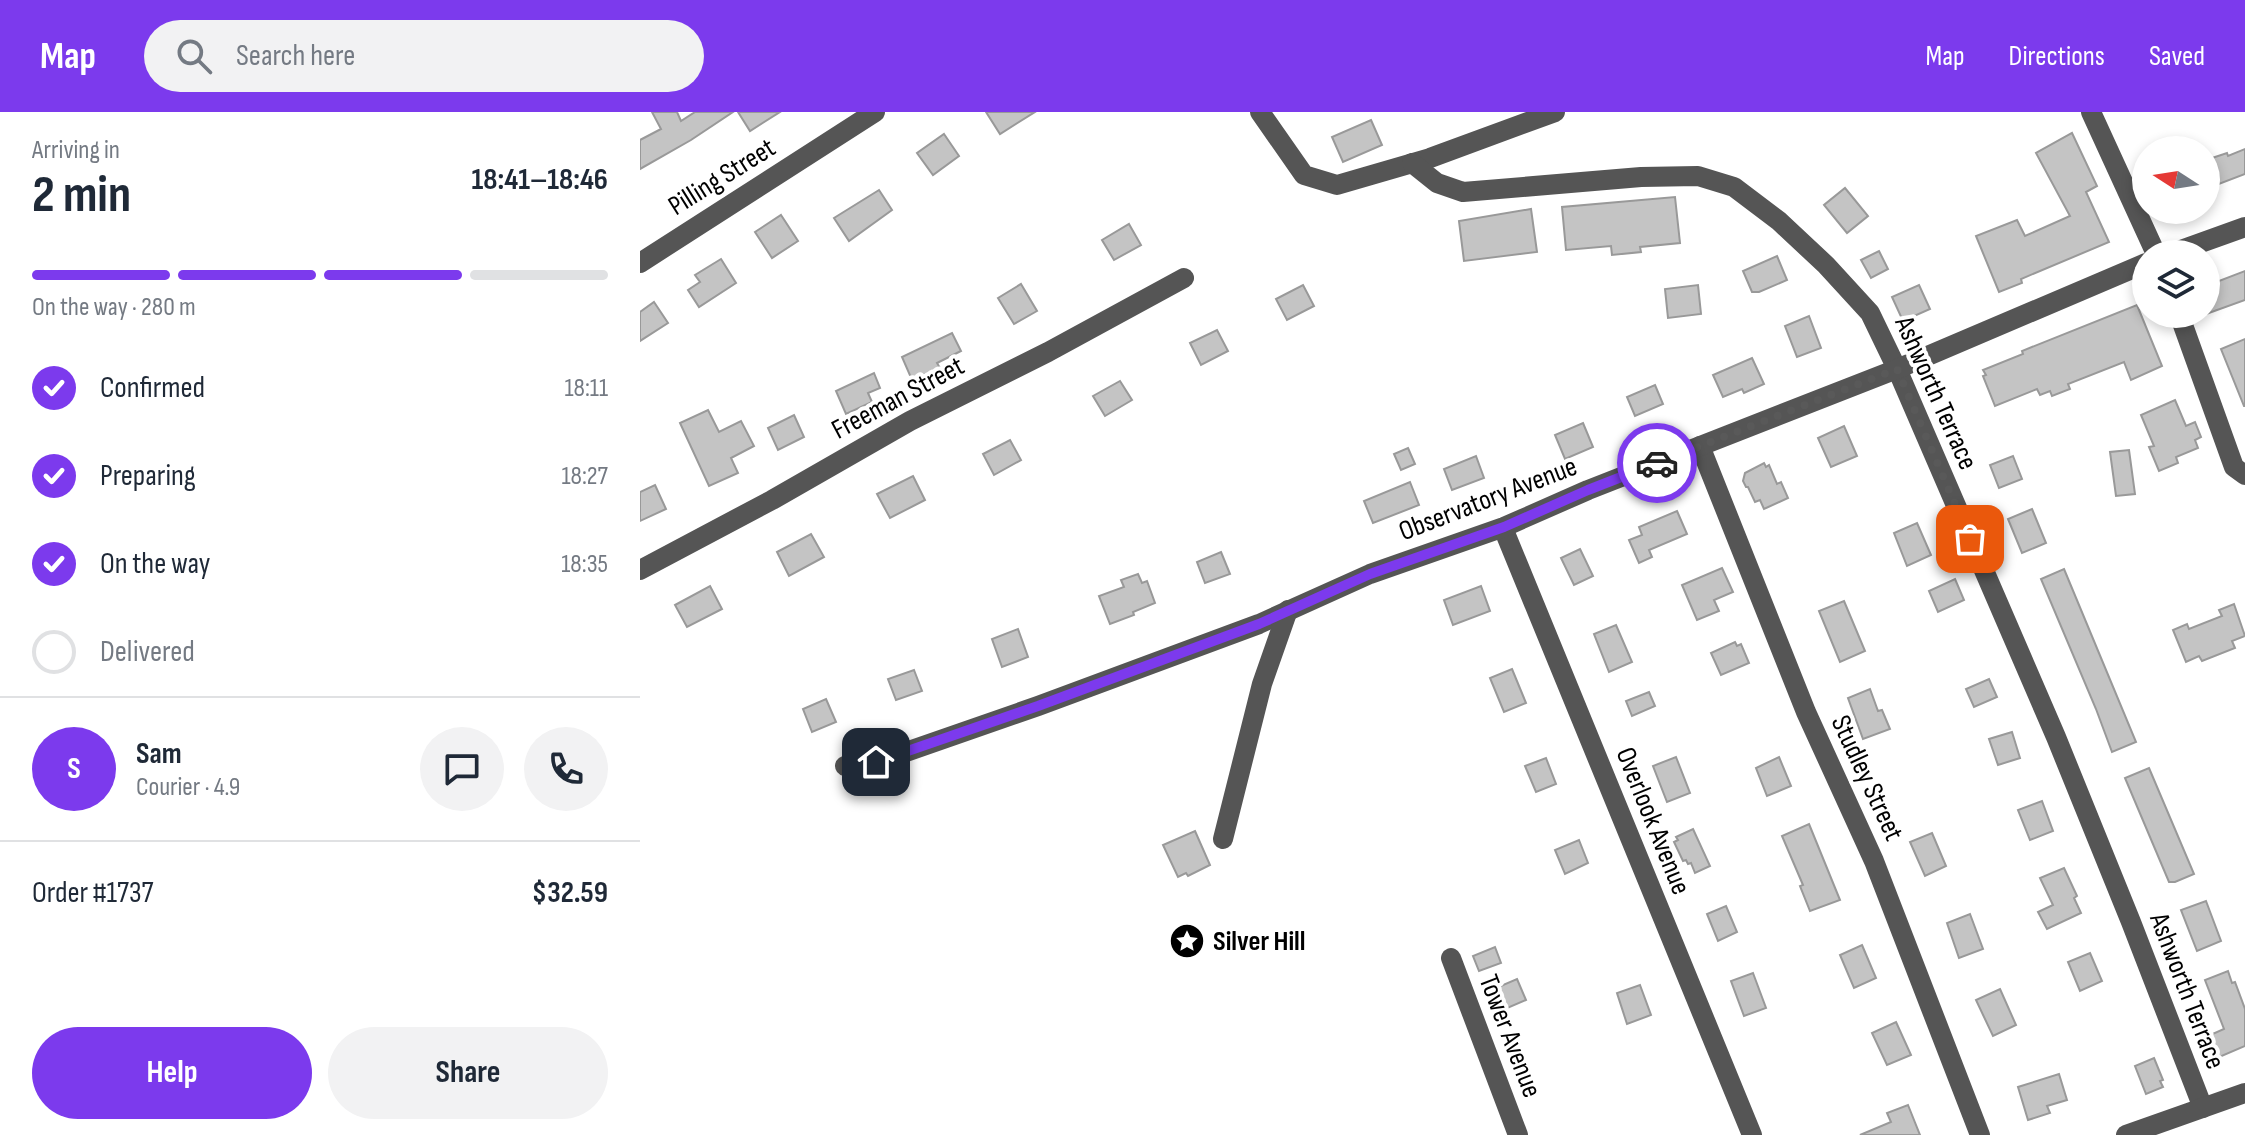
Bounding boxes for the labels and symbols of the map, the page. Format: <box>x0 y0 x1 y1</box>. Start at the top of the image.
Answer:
street label: Pilling Street <box>662 131 782 223</box>
north arrow <box>2132 136 2220 224</box>
street label: Ashworth Terrace <box>1887 310 1984 475</box>
street label: Freeman Street <box>826 349 970 447</box>
courier <box>1617 423 1697 503</box>
street label: Observatory Avenue <box>1394 450 1582 548</box>
pin <box>1936 505 2004 573</box>
street label: Studley Street <box>1824 710 1910 846</box>
pin <box>842 728 910 796</box>
street label: Overlook Avenue <box>1609 743 1697 899</box>
street label: Ashworth Terrace <box>2142 908 2232 1074</box>
place icon: Silver Hill <box>1168 922 1206 960</box>
place label: Silver Hill <box>1213 925 1305 958</box>
street label: Tower Avenue <box>1472 970 1548 1102</box>

